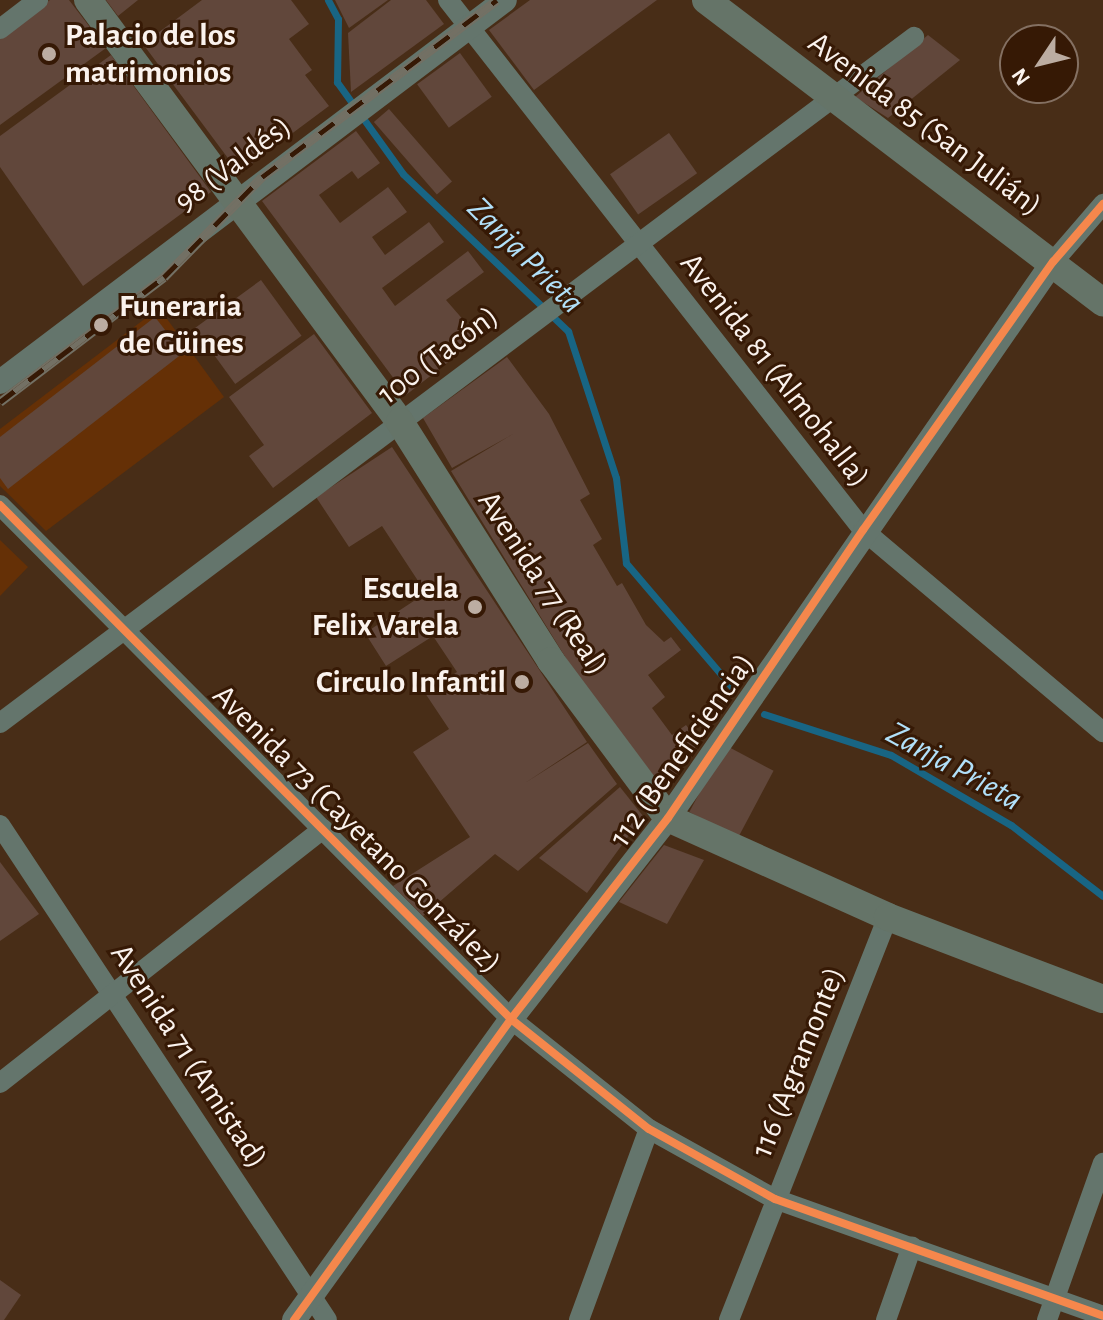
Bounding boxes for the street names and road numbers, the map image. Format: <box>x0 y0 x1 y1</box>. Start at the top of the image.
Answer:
street label: Avenida 85 (San Julián) <box>801 24 1049 224</box>
street label: 98 (Valdés) <box>167 108 299 220</box>
street label: Avenida 81 (Almohalla) <box>672 245 878 495</box>
street label: 100 (Tacón) <box>370 297 506 413</box>
street label: Avenida 77 (Real) <box>469 484 617 682</box>
street label: 112 (Beneficiencia) <box>601 646 763 854</box>
street label: Avenida 73 (Cayetano González) <box>205 677 509 981</box>
street label: Avenida 71 (Amistad) <box>102 936 276 1176</box>
street label: 116 (Agramonte) <box>742 961 854 1163</box>

